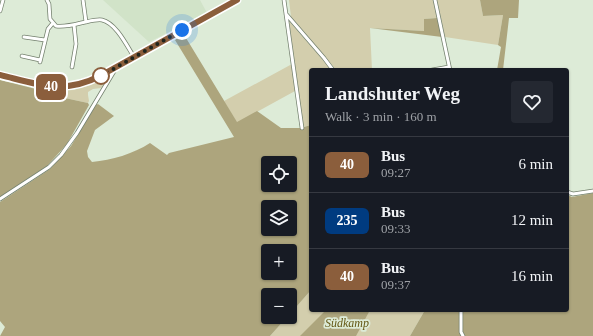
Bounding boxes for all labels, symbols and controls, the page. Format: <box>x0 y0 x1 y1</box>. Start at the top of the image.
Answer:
your location <box>172 20 192 40</box>
unlabelled marker <box>92 67 110 85</box>
line badge: 40 <box>33 74 69 100</box>
text: 40 <box>44 79 58 94</box>
button: heart <box>511 81 553 123</box>
text: Landshuter Weg <box>325 83 460 104</box>
text: Walk · 3 min · 160 m <box>325 109 437 124</box>
text: Bus <box>381 148 405 164</box>
map controls <box>261 156 297 324</box>
button: locate <box>261 156 297 192</box>
text: 6 min <box>518 156 553 172</box>
text: 40 <box>340 157 354 172</box>
text: 09:27 <box>381 165 411 180</box>
button: layers <box>261 200 297 236</box>
text: Bus <box>381 204 405 220</box>
text: 12 min <box>511 212 553 228</box>
text: 235 <box>337 213 358 228</box>
text: 09:33 <box>381 221 411 236</box>
button: + <box>261 244 297 280</box>
text: Bus <box>381 260 405 276</box>
text: 16 min <box>511 268 553 284</box>
text: 40 <box>340 269 354 284</box>
text: 09:37 <box>381 277 411 292</box>
button: − <box>261 288 297 324</box>
park label: Südkamp <box>325 316 369 330</box>

